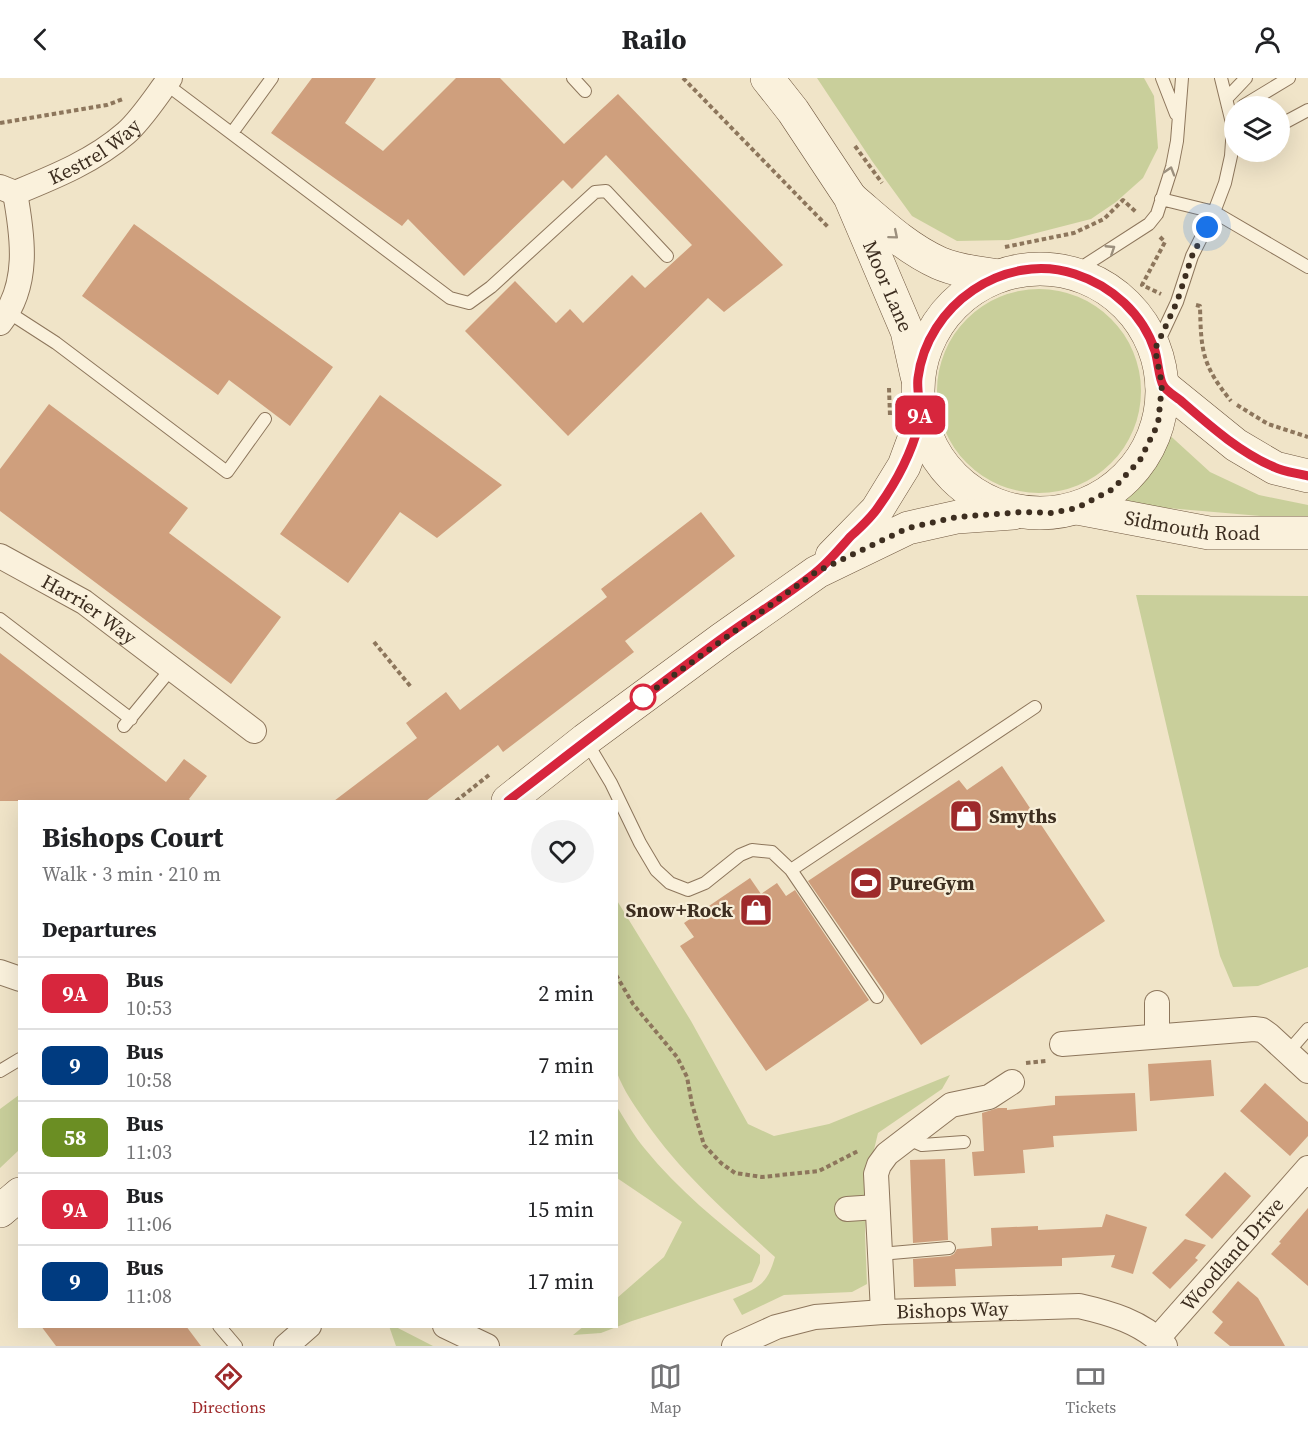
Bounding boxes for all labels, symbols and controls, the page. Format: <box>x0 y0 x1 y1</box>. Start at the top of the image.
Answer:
text: Railo <box>621 21 687 58</box>
icon: back <box>24 23 57 56</box>
icon: person <box>1251 23 1284 56</box>
map controls <box>1224 96 1290 162</box>
button: layers <box>1224 96 1290 162</box>
street label: Kestrel Way <box>44 112 148 191</box>
one-way arrow <box>1163 166 1175 177</box>
your location <box>1192 212 1222 242</box>
one-way arrow <box>887 228 898 239</box>
street label: Moor Lane <box>856 236 920 336</box>
one-way arrow <box>1105 244 1115 256</box>
line badge: 9A <box>893 396 947 434</box>
text: 9A <box>907 401 933 430</box>
street label: Sidmouth Road <box>1122 503 1261 547</box>
street label: Harrier Way <box>37 567 143 652</box>
unlabelled marker <box>630 684 656 710</box>
shop icon: Smyths <box>948 798 984 834</box>
place label: Smyths <box>989 802 1057 830</box>
text: Bishops Court <box>42 818 223 856</box>
button: heart <box>531 820 594 883</box>
text: Walk · 3 min · 210 m <box>42 860 221 888</box>
sports icon: PureGym <box>848 865 884 901</box>
place label: PureGym <box>889 869 975 897</box>
shop icon: Snow+Rock <box>738 892 774 928</box>
place label: Snow+Rock <box>626 896 733 924</box>
text: Departures <box>42 914 156 944</box>
text: Bus <box>126 964 163 994</box>
text: 2 min <box>538 978 594 1008</box>
text: 9A <box>62 979 88 1008</box>
text: 10:53 <box>126 994 172 1022</box>
text: Bus <box>126 1036 163 1066</box>
text: 7 min <box>538 1050 594 1080</box>
text: 9 <box>69 1051 81 1080</box>
text: 10:58 <box>126 1066 172 1094</box>
text: Bus <box>126 1108 163 1138</box>
text: 12 min <box>527 1122 594 1152</box>
text: 58 <box>64 1123 86 1152</box>
text: 11:03 <box>126 1138 172 1166</box>
text: Bus <box>126 1180 163 1210</box>
street label: Woodland Drive <box>1174 1191 1290 1317</box>
text: 15 min <box>527 1194 594 1224</box>
text: 9A <box>62 1195 88 1224</box>
text: 11:06 <box>126 1210 172 1238</box>
text: Bus <box>126 1252 163 1282</box>
text: 17 min <box>527 1266 594 1296</box>
text: 9 <box>69 1267 81 1296</box>
text: 11:08 <box>126 1282 172 1310</box>
street label: Bishops Way <box>896 1294 1010 1326</box>
tab: Directions <box>192 1360 266 1418</box>
tab: Map <box>649 1360 682 1418</box>
tab: Tickets <box>1066 1360 1116 1418</box>

